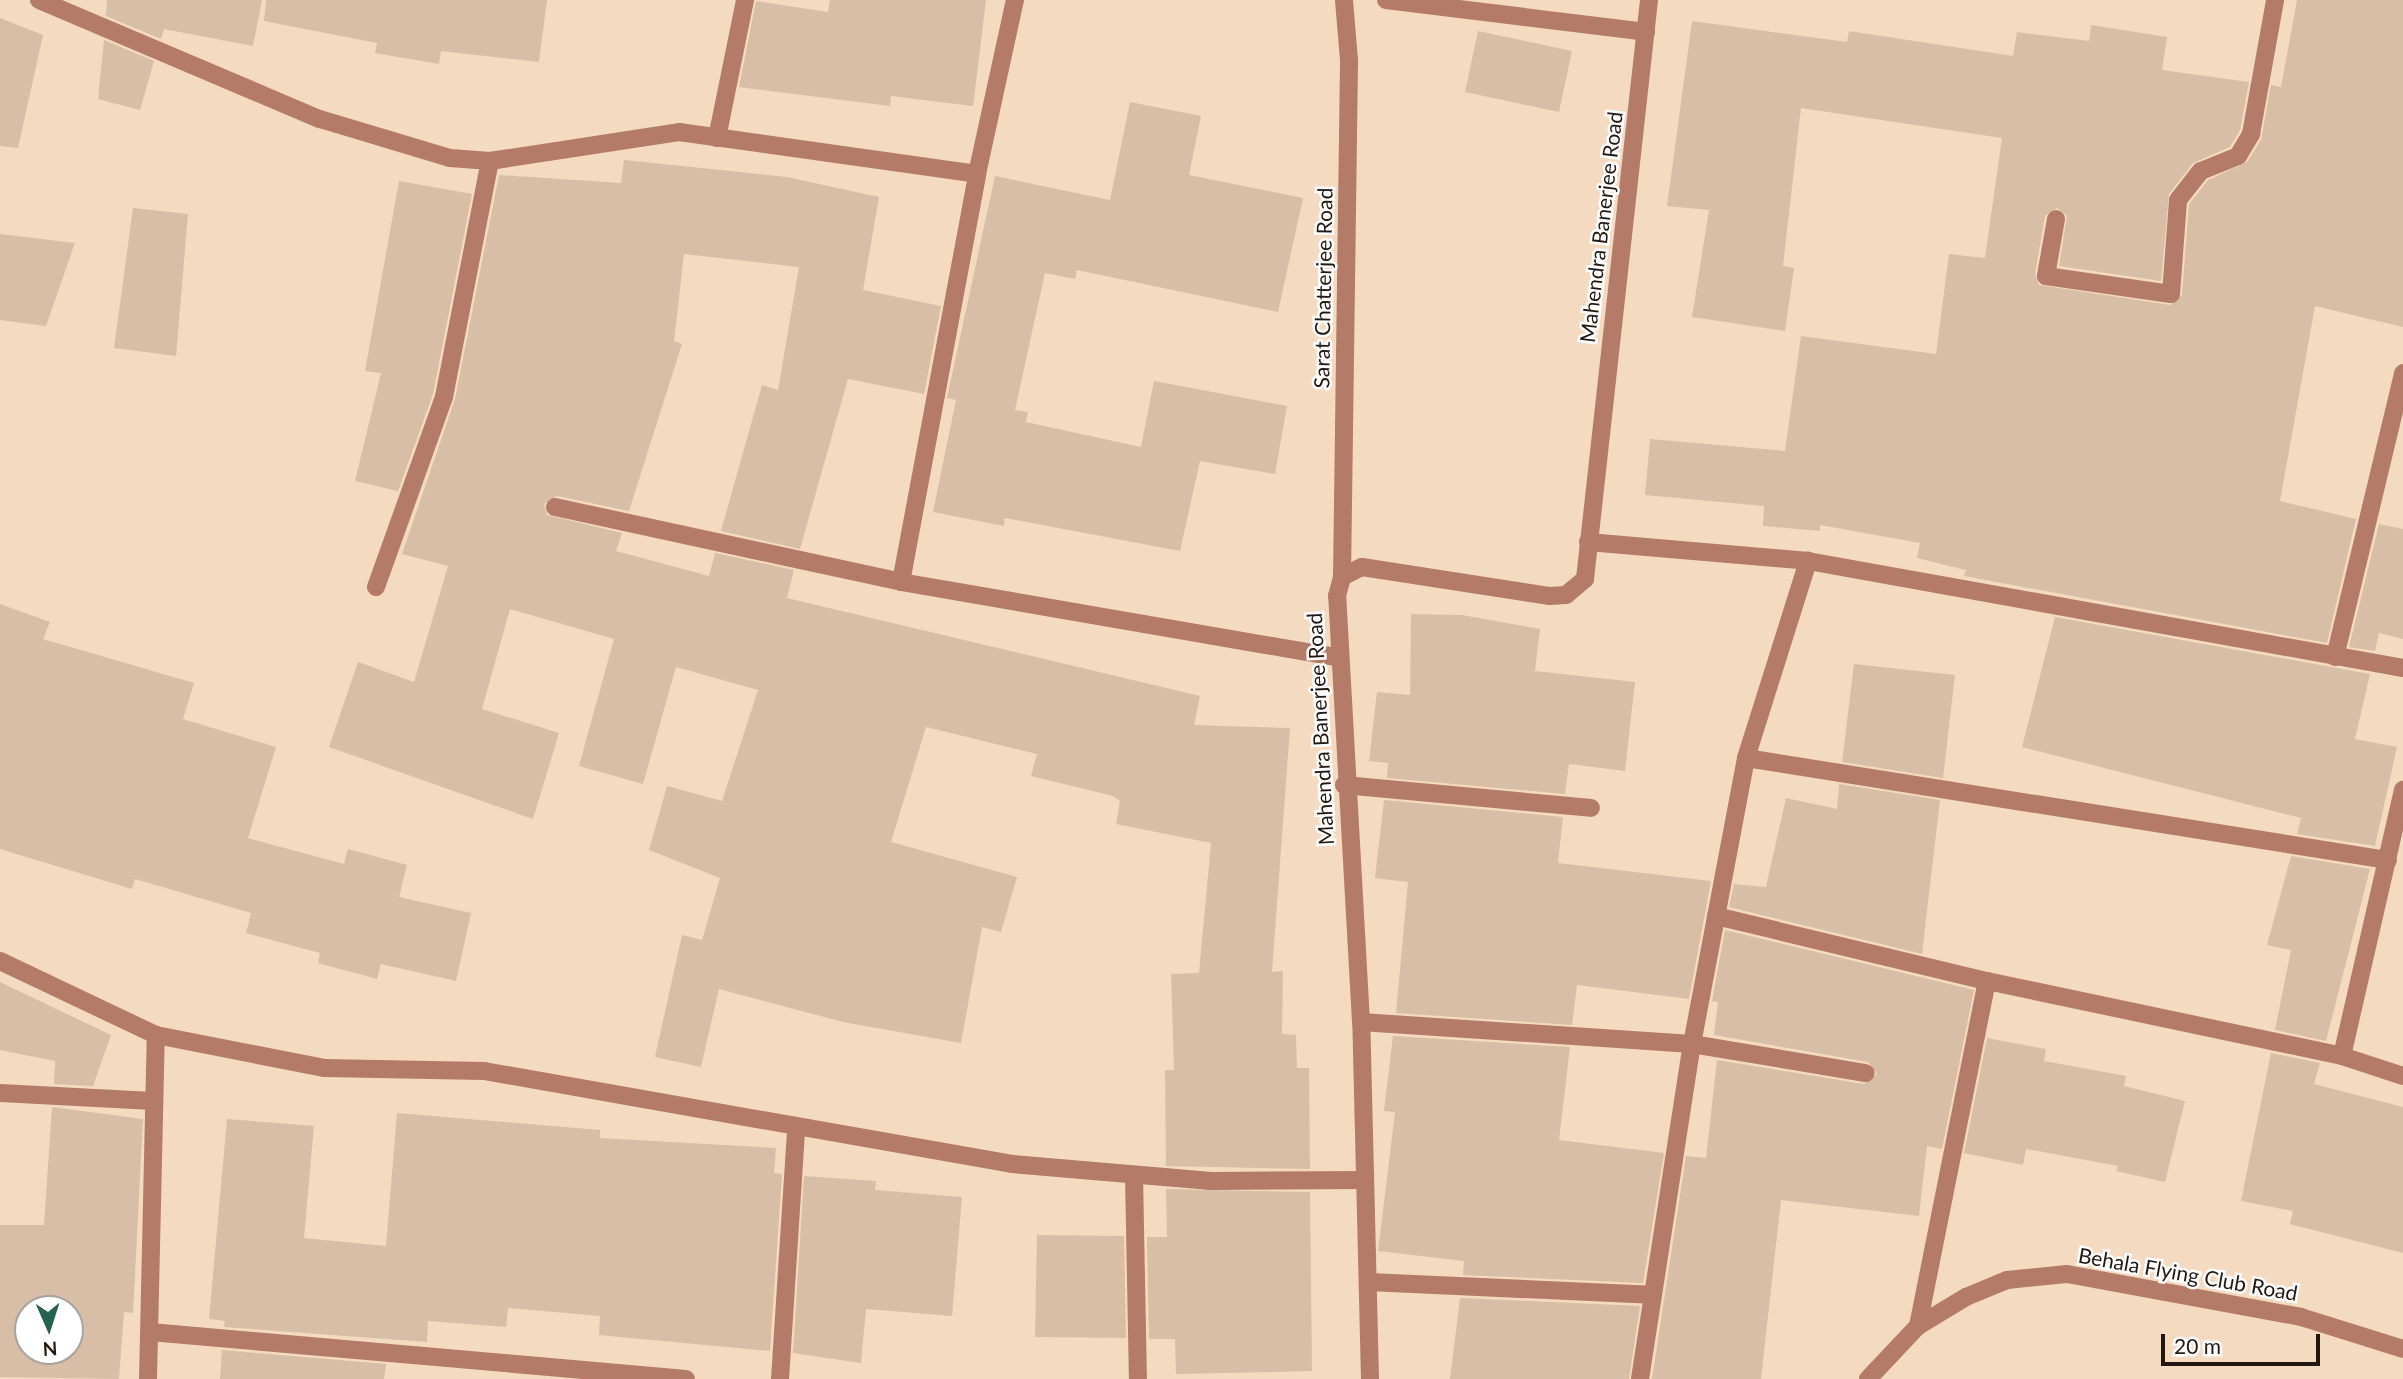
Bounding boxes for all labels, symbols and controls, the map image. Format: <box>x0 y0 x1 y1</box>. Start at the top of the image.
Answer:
street label: Mahendra Banerjee Road <box>1574 110 1628 344</box>
street label: Sarat Chatterjee Road <box>1309 187 1337 389</box>
street label: Mahendra Banerjee Road <box>1301 612 1339 846</box>
street label: Behala Flying Club Road <box>2076 1242 2300 1306</box>
north arrow <box>14 1295 84 1365</box>
scale bar <box>2165 1320 2324 1364</box>
text: 20 m <box>2174 1333 2221 1358</box>
text: N <box>42 1338 58 1361</box>

